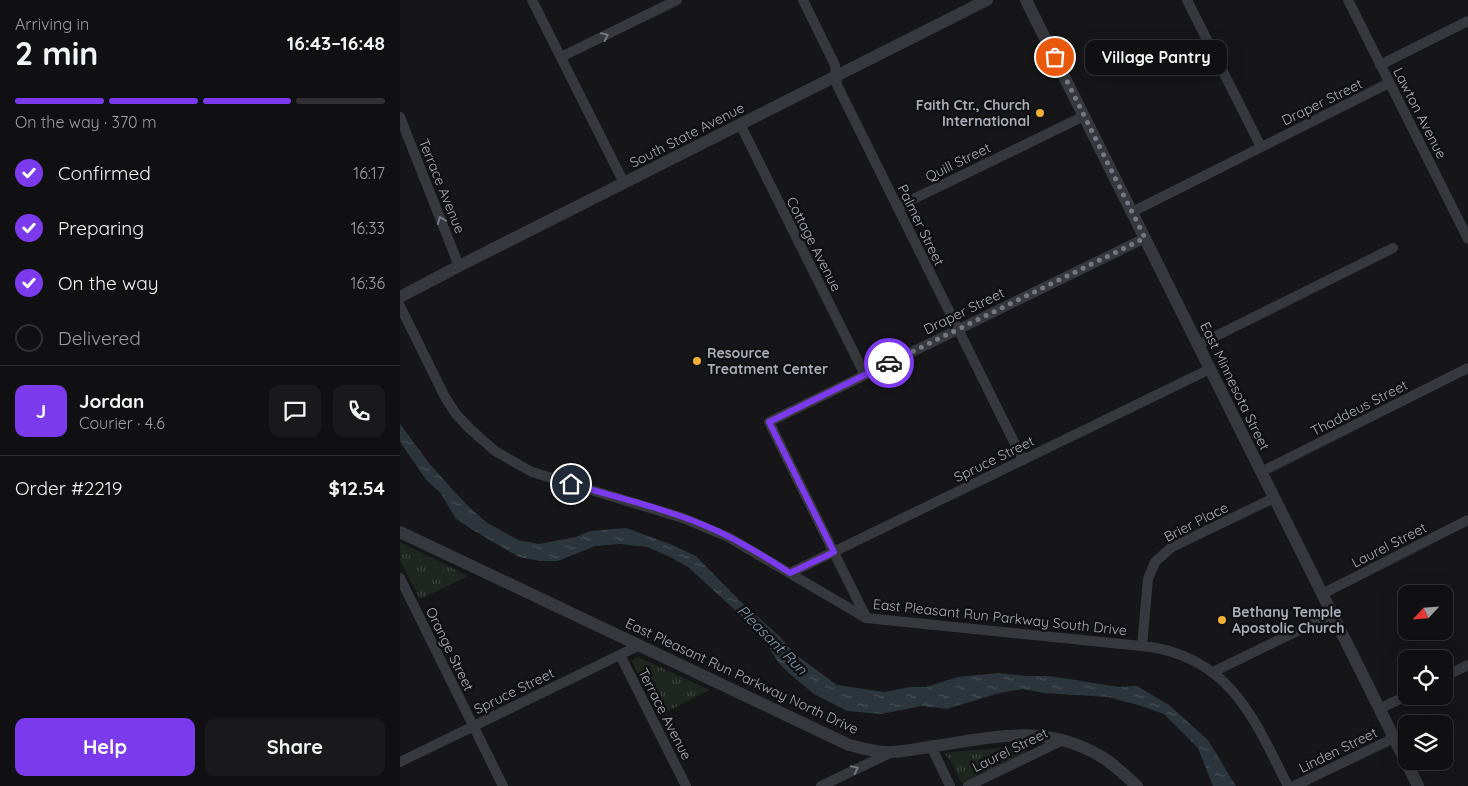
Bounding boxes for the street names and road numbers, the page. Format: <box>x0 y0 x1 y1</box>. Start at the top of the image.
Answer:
street label: Lawton Avenue <box>1389 64 1451 162</box>
street label: Draper Street <box>1279 75 1366 129</box>
street label: South State Avenue <box>627 98 747 172</box>
street label: Terrace Avenue <box>415 136 469 236</box>
street label: Quill Street <box>922 138 994 186</box>
street label: Palmer Street <box>894 181 949 269</box>
street label: Cottage Avenue <box>782 194 846 294</box>
street label: Draper Street <box>921 284 1008 338</box>
street label: East Minnesota Street <box>1196 319 1274 453</box>
street label: Thaddeus Street <box>1308 376 1411 440</box>
street label: Spruce Street <box>951 432 1037 486</box>
street label: Brier Place <box>1161 498 1231 546</box>
street label: Laurel Street <box>1348 518 1430 572</box>
street label: East Pleasant Run Parkway South Drive <box>872 595 1128 639</box>
street label: Orange Street <box>422 604 478 694</box>
street label: East Pleasant Run Parkway North Drive <box>623 614 861 738</box>
street label: Spruce Street <box>471 664 557 718</box>
street label: Terrace Avenue <box>634 665 696 763</box>
street label: Linden Street <box>1296 723 1380 777</box>
street label: Laurel Street <box>969 724 1051 776</box>

